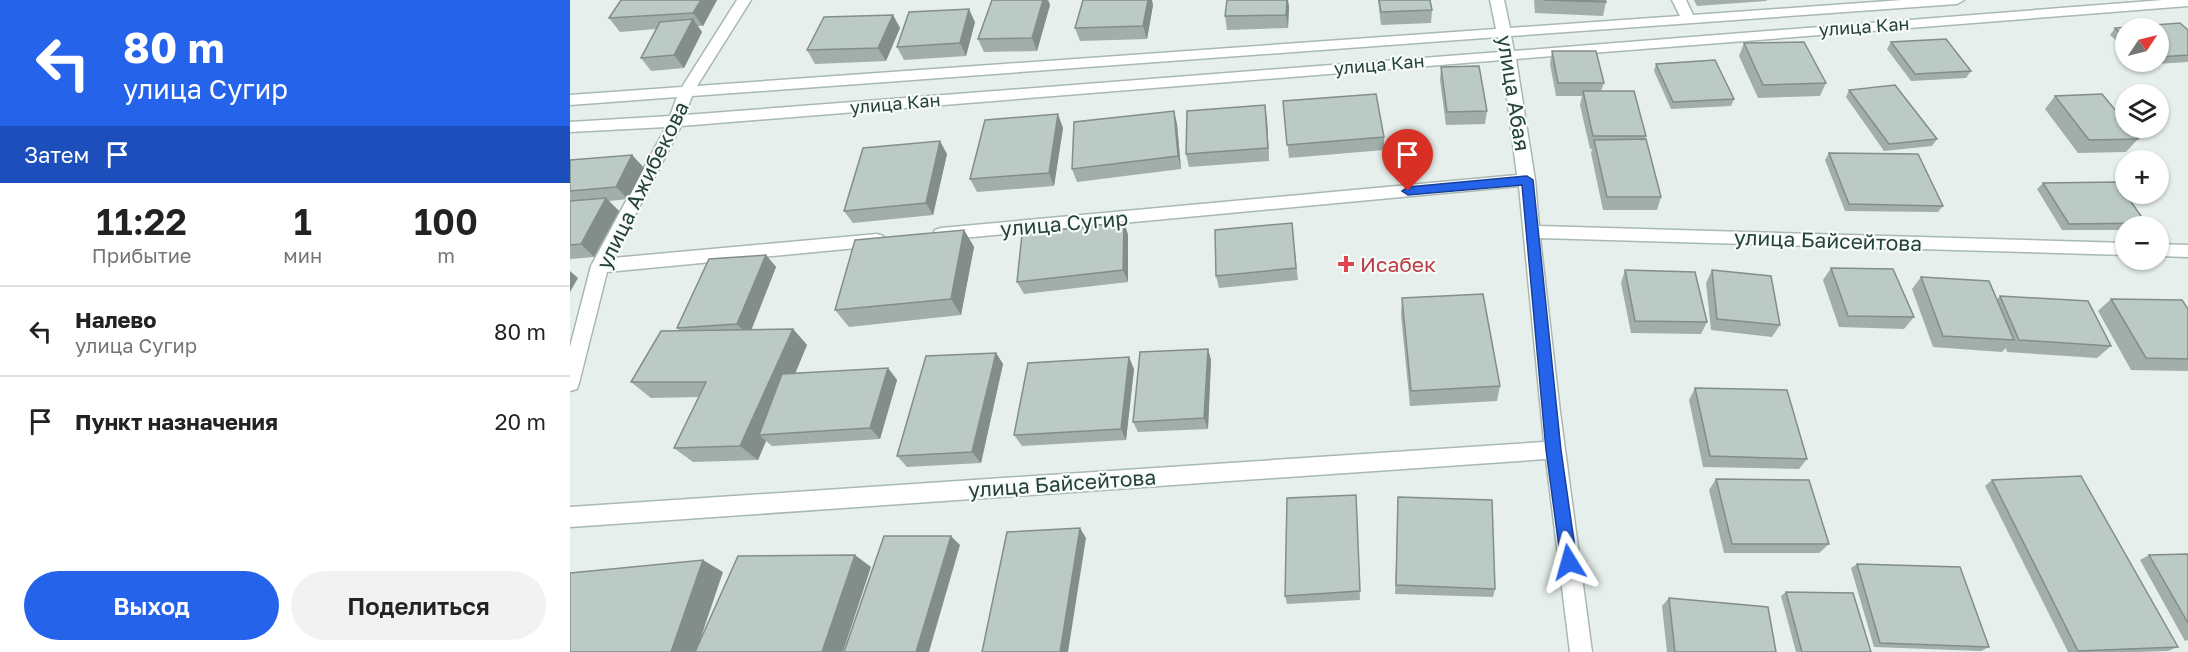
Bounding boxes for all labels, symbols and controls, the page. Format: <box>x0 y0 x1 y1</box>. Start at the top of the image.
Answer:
street label: улица Кан <box>1818 12 1910 40</box>
north arrow <box>2115 18 2169 72</box>
map controls <box>2115 18 2169 270</box>
text: 80 m <box>123 22 224 72</box>
icon: left <box>24 24 102 102</box>
street label: улица Абая <box>1492 33 1536 153</box>
street label: улица Кан <box>1333 49 1425 79</box>
text: улица Сугир <box>123 73 288 105</box>
button: layers <box>2115 84 2169 138</box>
street label: улица Кан <box>849 88 941 118</box>
street label: улица Ажибекова <box>590 97 694 273</box>
pin <box>1382 129 1433 191</box>
icon: arrive <box>101 138 134 171</box>
icon: arrive <box>1391 138 1424 171</box>
text: Затем <box>24 141 89 168</box>
button: + <box>2115 150 2169 204</box>
text: 11:22 <box>96 200 187 243</box>
text: 1 <box>294 200 312 243</box>
text: 100 <box>414 200 478 243</box>
street label: улица Сугир <box>999 204 1129 242</box>
button: − <box>2115 216 2169 270</box>
street label: улица Байсейтова <box>1733 224 1923 256</box>
text: Прибытие <box>92 243 191 267</box>
text: мин <box>283 243 322 267</box>
text: m <box>437 243 455 267</box>
place label: Иcабек <box>1360 251 1436 277</box>
marker: Иcабек <box>1337 255 1355 273</box>
text: Налево <box>75 306 157 333</box>
icon: left <box>24 315 57 348</box>
text: 80 m <box>494 318 546 345</box>
text: улица Сугир <box>75 333 197 357</box>
icon: arrive <box>24 405 57 438</box>
text: Пункт назначения <box>75 408 278 435</box>
text: 20 m <box>495 408 546 435</box>
street label: улица Байсейтова <box>967 463 1157 503</box>
position arrow <box>1537 530 1601 594</box>
button: Выход <box>24 571 279 640</box>
button: Поделиться <box>291 571 546 640</box>

